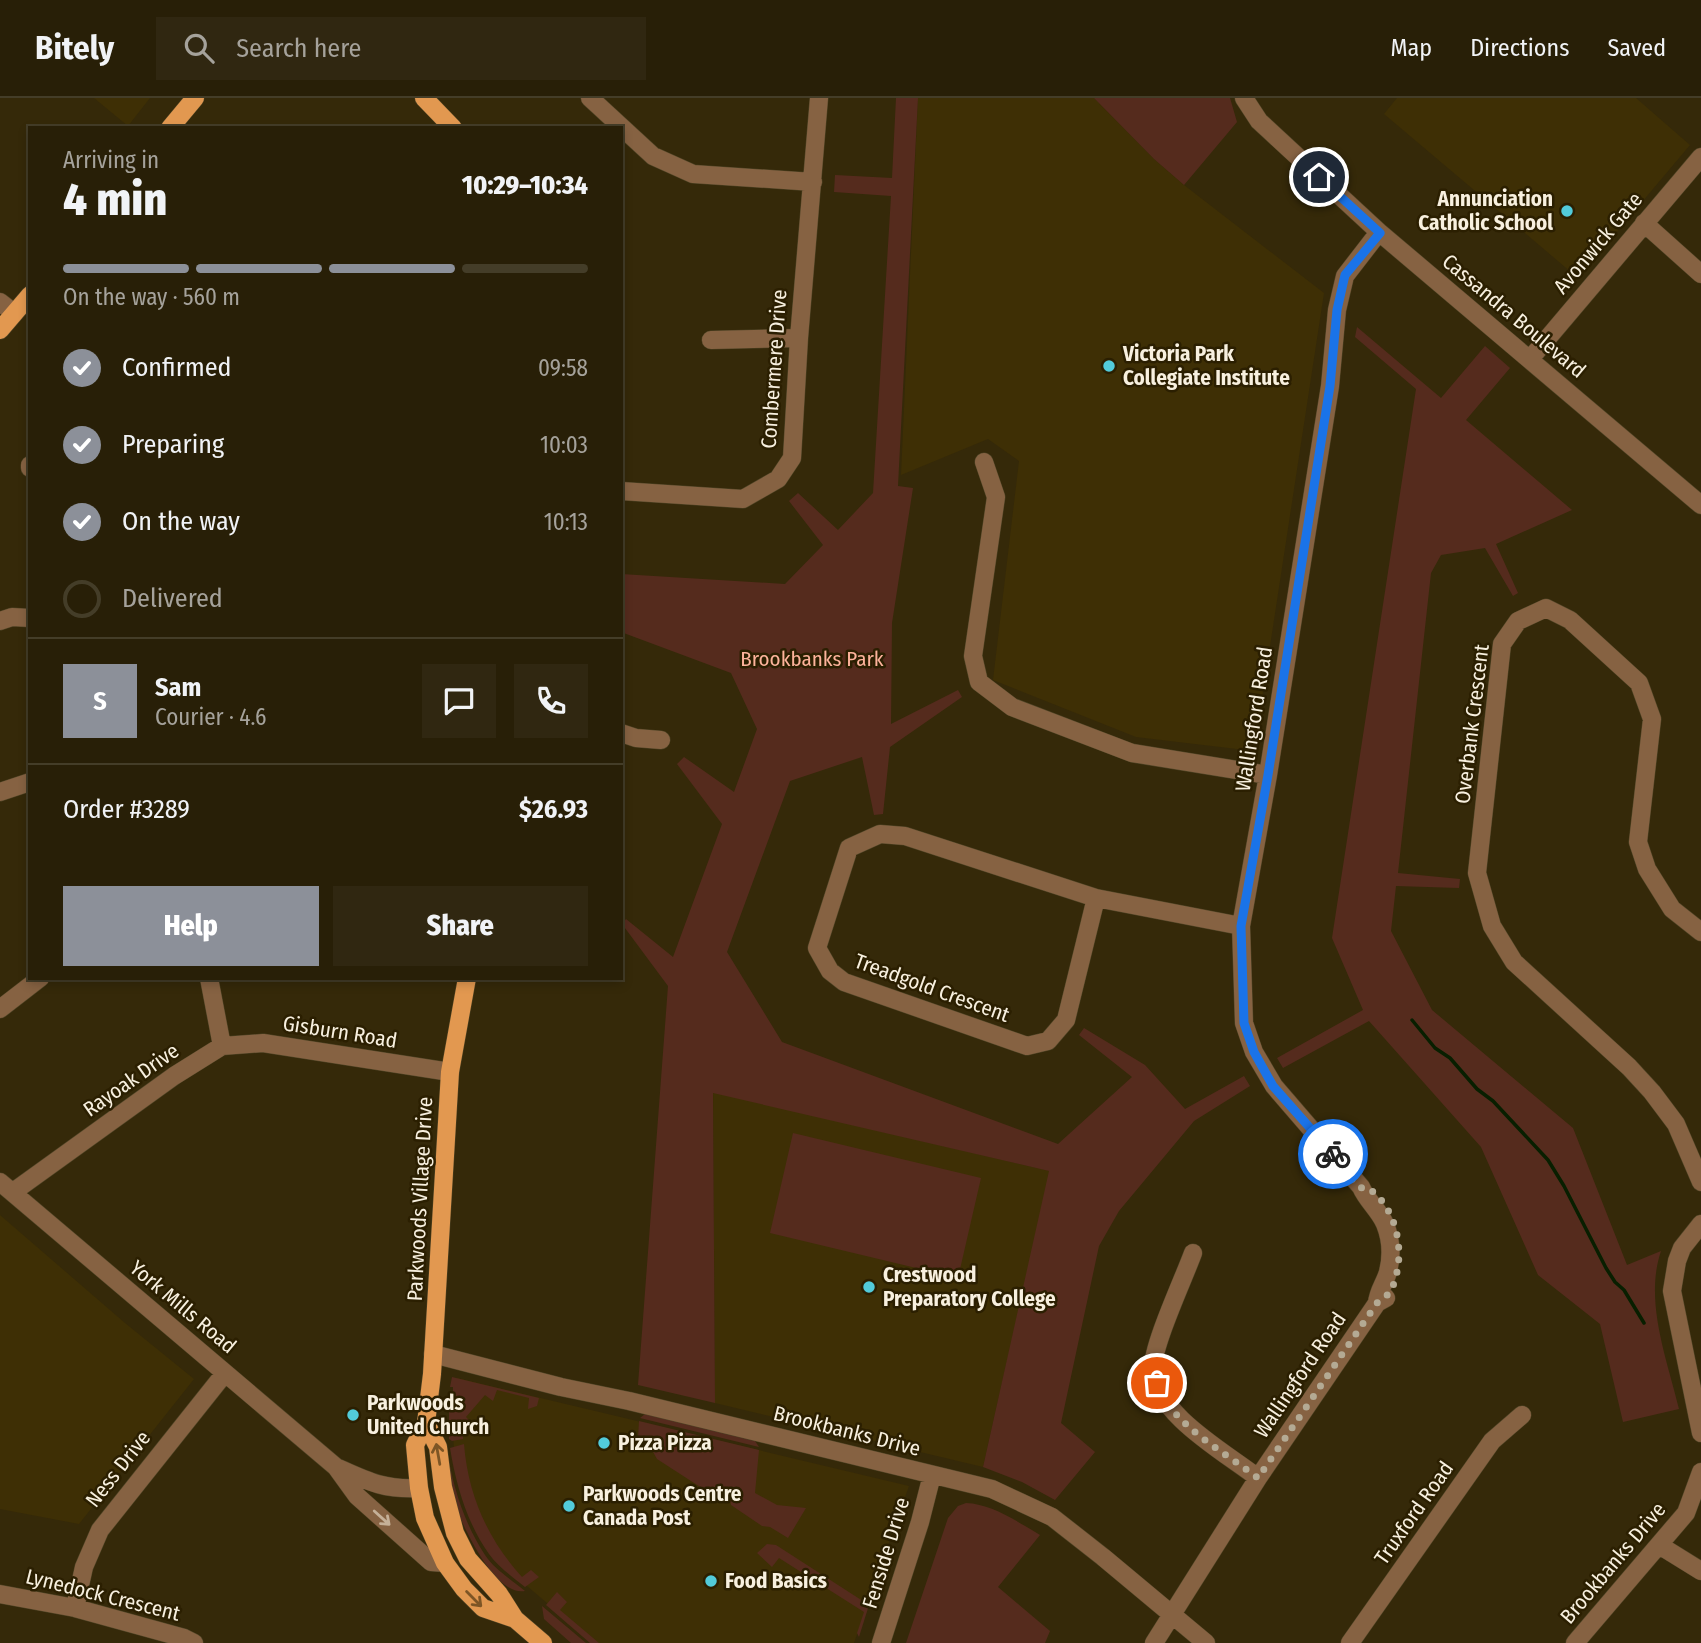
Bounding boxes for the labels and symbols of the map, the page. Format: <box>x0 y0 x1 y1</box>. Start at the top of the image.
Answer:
pin <box>1289 147 1349 207</box>
place label: Annunciation Catholic School <box>1418 186 1553 236</box>
street label: Avonwick Gate <box>1548 187 1648 299</box>
marker: Annunciation Catholic School <box>1559 203 1575 219</box>
street label: Cassandra Boulevard <box>1437 248 1591 384</box>
street label: Combermere Drive <box>755 289 793 449</box>
place label: Victoria Park Collegiate Institute <box>1122 341 1290 391</box>
marker: Victoria Park Collegiate Institute <box>1101 358 1117 374</box>
street label: Overbank Crescent <box>1449 643 1495 805</box>
street label: Wallingford Road <box>1230 645 1278 793</box>
park label: Brookbanks Park <box>740 646 884 672</box>
street label: Treadgold Crescent <box>851 948 1013 1028</box>
street label: Gisburn Road <box>281 1010 399 1054</box>
street label: Rayoak Drive <box>78 1038 184 1122</box>
street label: Parkwoods Village Drive <box>402 1096 438 1302</box>
courier <box>1298 1119 1368 1189</box>
street label: York Mills Road <box>124 1255 242 1359</box>
place label: Crestwood Preparatory College <box>883 1262 1056 1312</box>
marker: Crestwood Preparatory College <box>861 1279 877 1295</box>
street label: Wallingford Road <box>1248 1307 1352 1443</box>
pin <box>1127 1353 1187 1413</box>
place label: Parkwoods United Church <box>367 1390 489 1440</box>
street label: Brookbanks Drive <box>771 1400 923 1462</box>
marker: Parkwoods United Church <box>345 1407 361 1423</box>
street label: Ness Drive <box>80 1425 156 1513</box>
place label: Pizza Pizza <box>618 1430 712 1456</box>
marker: Pizza Pizza <box>596 1435 612 1451</box>
one-way arrow <box>431 1443 444 1466</box>
street label: Truxford Road <box>1369 1456 1459 1570</box>
place label: Parkwoods Centre Canada Post <box>583 1481 742 1531</box>
street label: Fenside Drive <box>857 1494 915 1612</box>
street label: Brookbanks Drive <box>1555 1497 1671 1629</box>
marker: Parkwoods Centre Canada Post <box>561 1498 577 1514</box>
one-way arrow <box>373 1510 391 1526</box>
street label: Lynedock Crescent <box>23 1563 183 1627</box>
place label: Food Basics <box>725 1568 827 1594</box>
marker: Food Basics <box>703 1573 719 1589</box>
one-way arrow <box>465 1591 482 1608</box>

